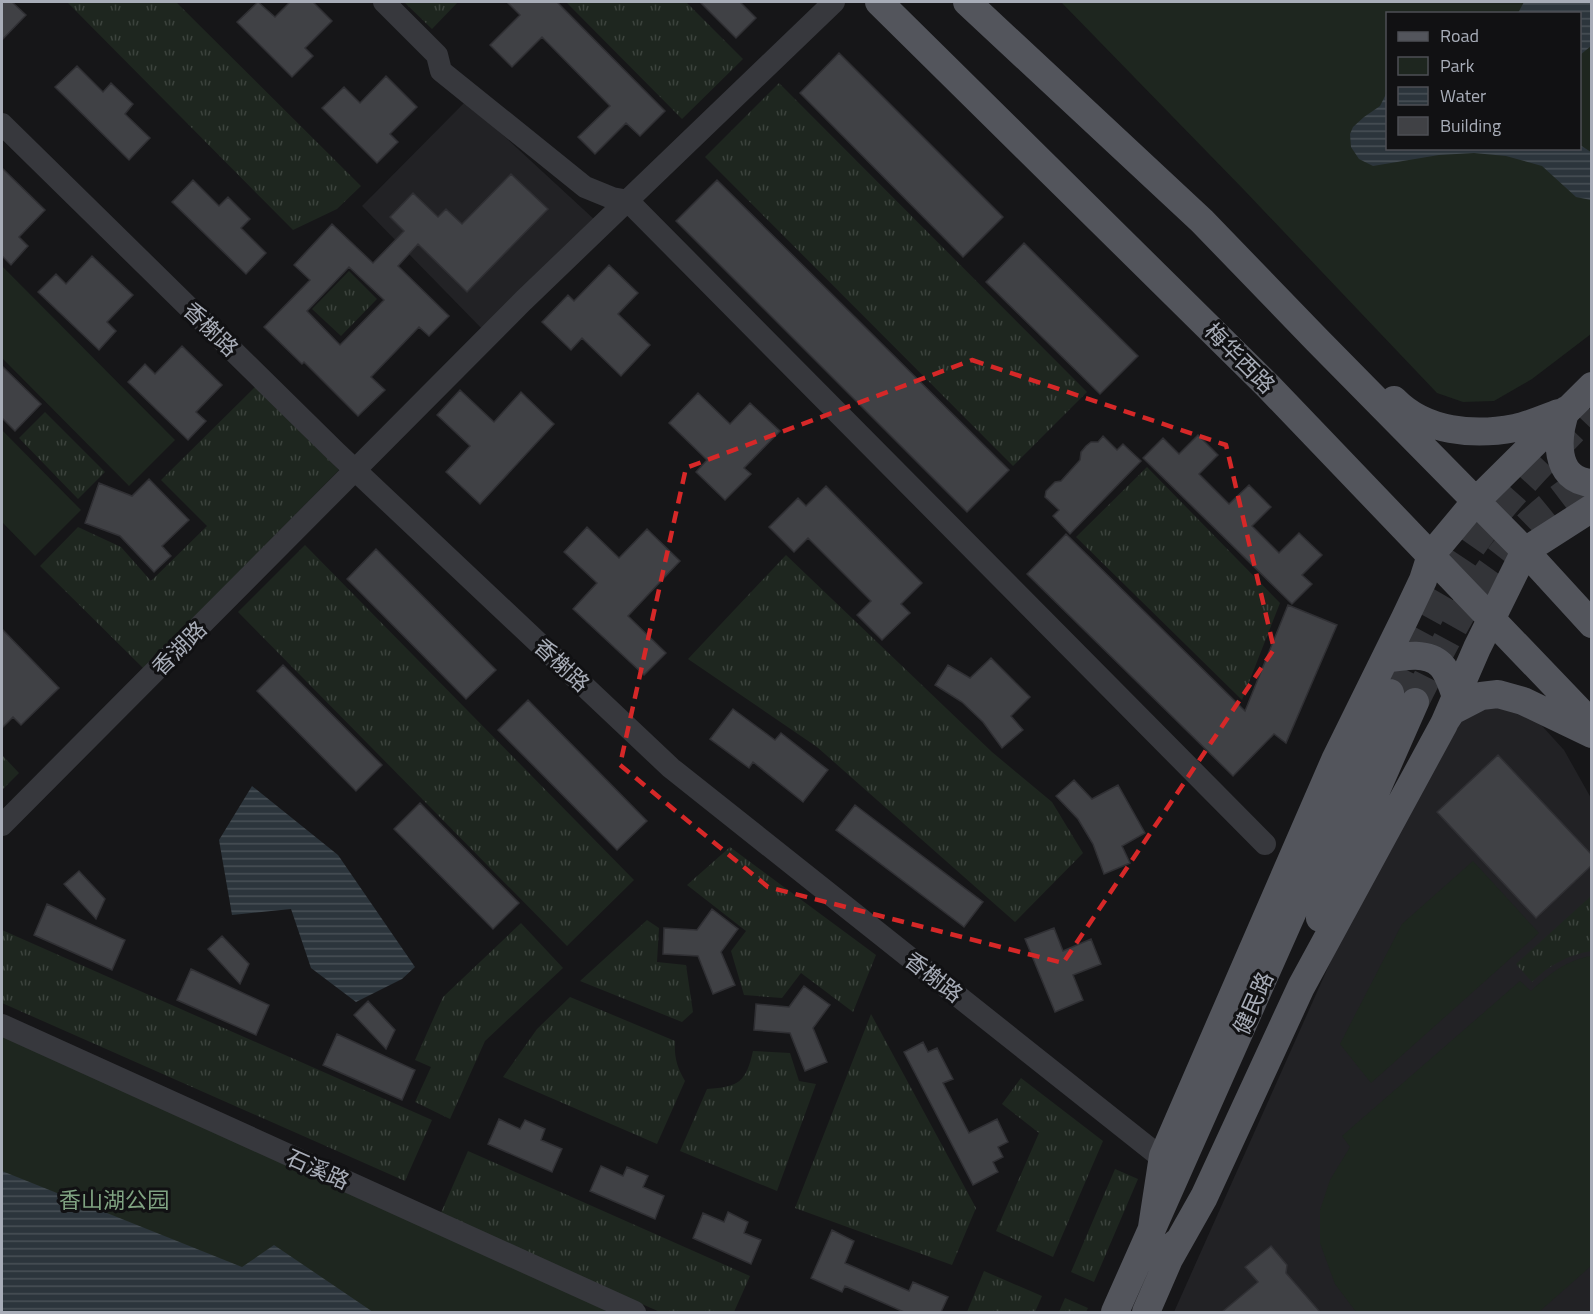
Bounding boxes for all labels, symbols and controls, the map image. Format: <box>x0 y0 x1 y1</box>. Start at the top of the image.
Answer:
legend <box>1386 12 1581 150</box>
text: Road <box>1440 22 1479 49</box>
text: Park <box>1440 52 1475 79</box>
text: Water <box>1440 82 1486 109</box>
text: Building <box>1440 112 1501 139</box>
street label: 香榭路 <box>175 294 247 364</box>
street label: 梅华西路 <box>1197 315 1283 401</box>
street label: 香湖路 <box>144 613 214 683</box>
street label: 香榭路 <box>526 630 598 700</box>
street label: 香榭路 <box>898 943 970 1011</box>
street label: 健民路 <box>1224 966 1282 1040</box>
street label: 石溪路 <box>281 1140 355 1198</box>
park label: 香山湖公园 <box>59 1183 169 1217</box>

